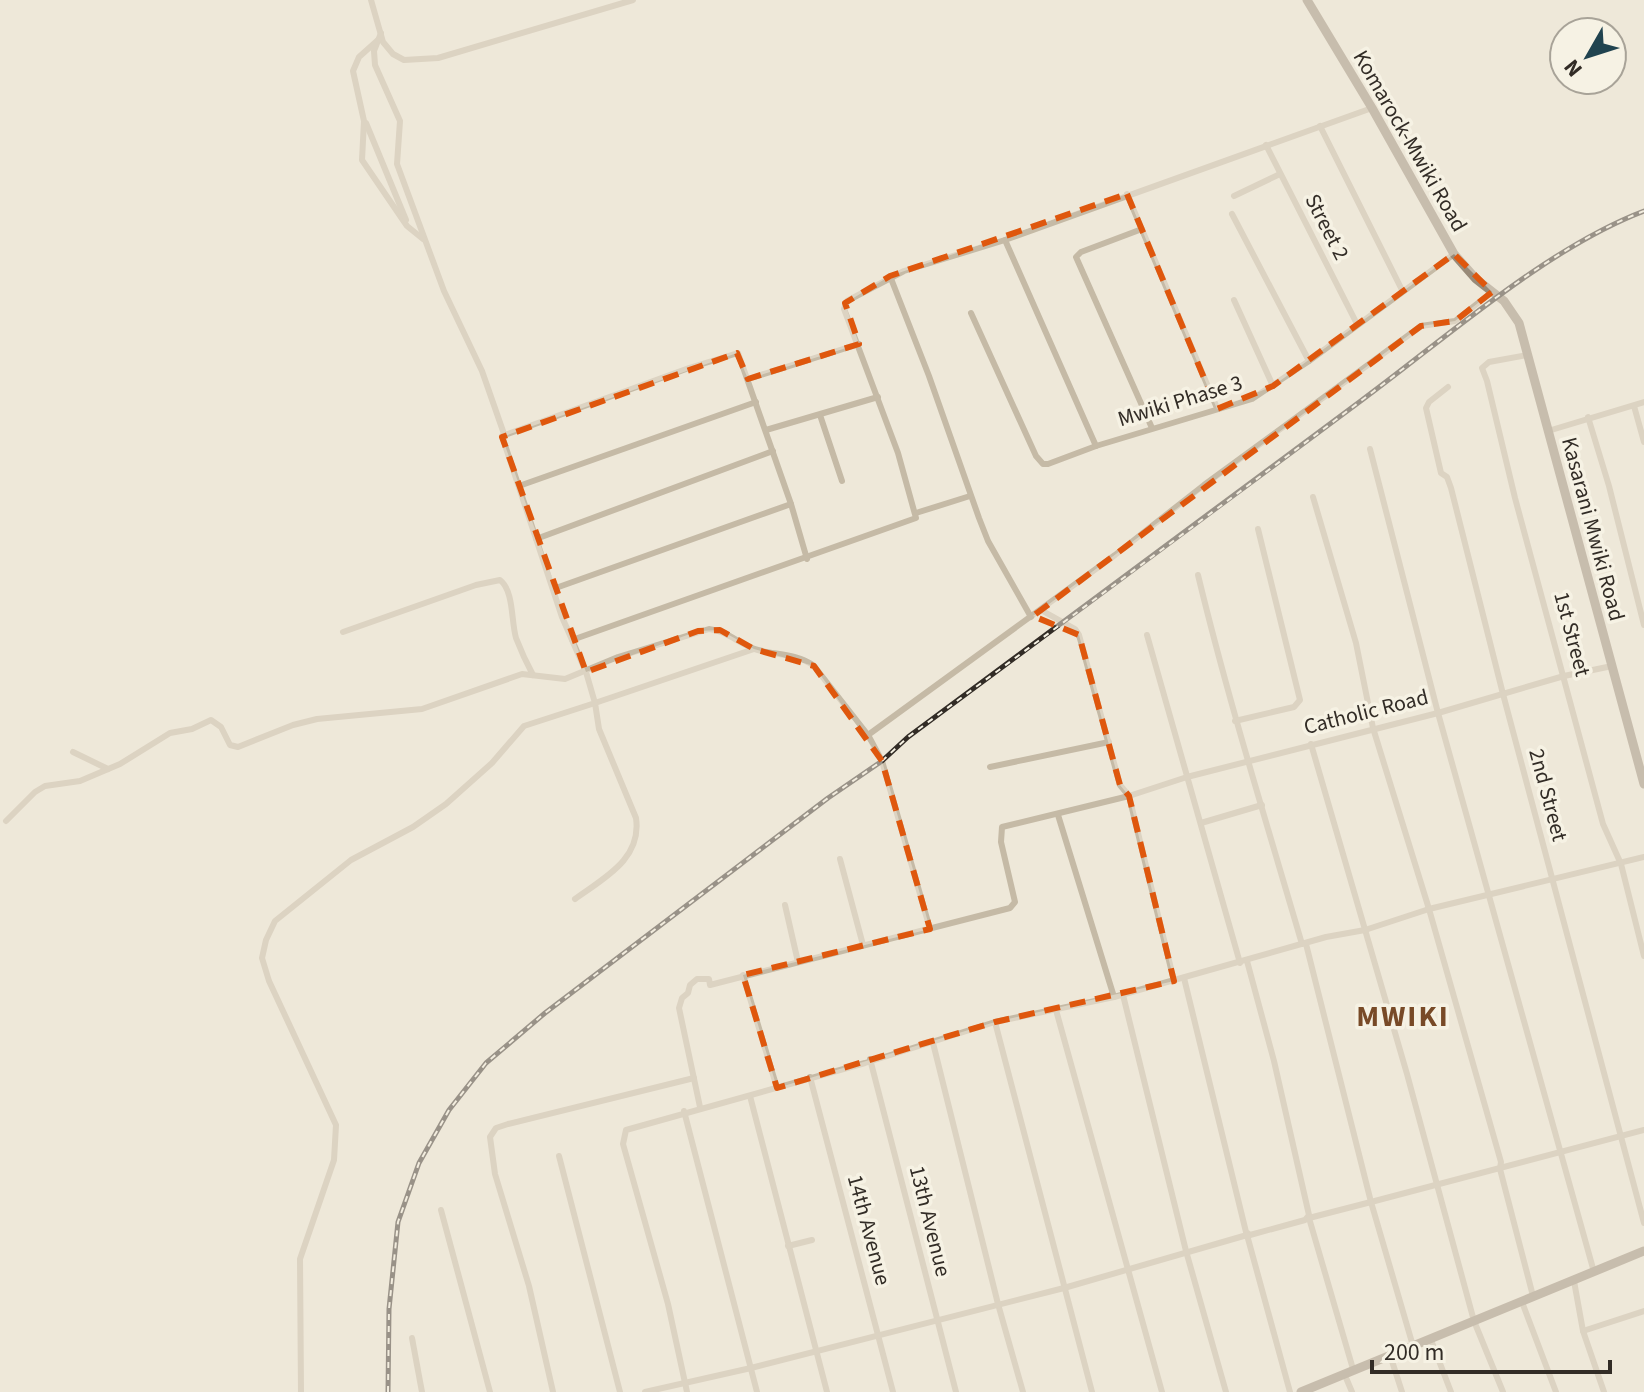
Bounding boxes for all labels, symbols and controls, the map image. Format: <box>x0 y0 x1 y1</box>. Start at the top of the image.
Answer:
north arrow <box>1548 16 1628 96</box>
street label: Komarock-Mwiki Road <box>1345 44 1475 238</box>
text: N <box>1556 52 1590 84</box>
street label: Street 2 <box>1297 188 1357 266</box>
street label: Mwiki Phase 3 <box>1114 367 1246 435</box>
street label: Kasarani Mwiki Road <box>1553 433 1633 625</box>
street label: 1st Street <box>1545 588 1599 681</box>
street label: Catholic Road <box>1300 681 1432 743</box>
street label: 2nd Street <box>1520 745 1576 845</box>
district label: MWIKI <box>1356 995 1450 1038</box>
street label: 13th Avenue <box>901 1162 959 1280</box>
street label: 14th Avenue <box>839 1171 899 1289</box>
scale bar <box>1372 1324 1610 1374</box>
text: 200 m <box>1384 1335 1444 1370</box>

